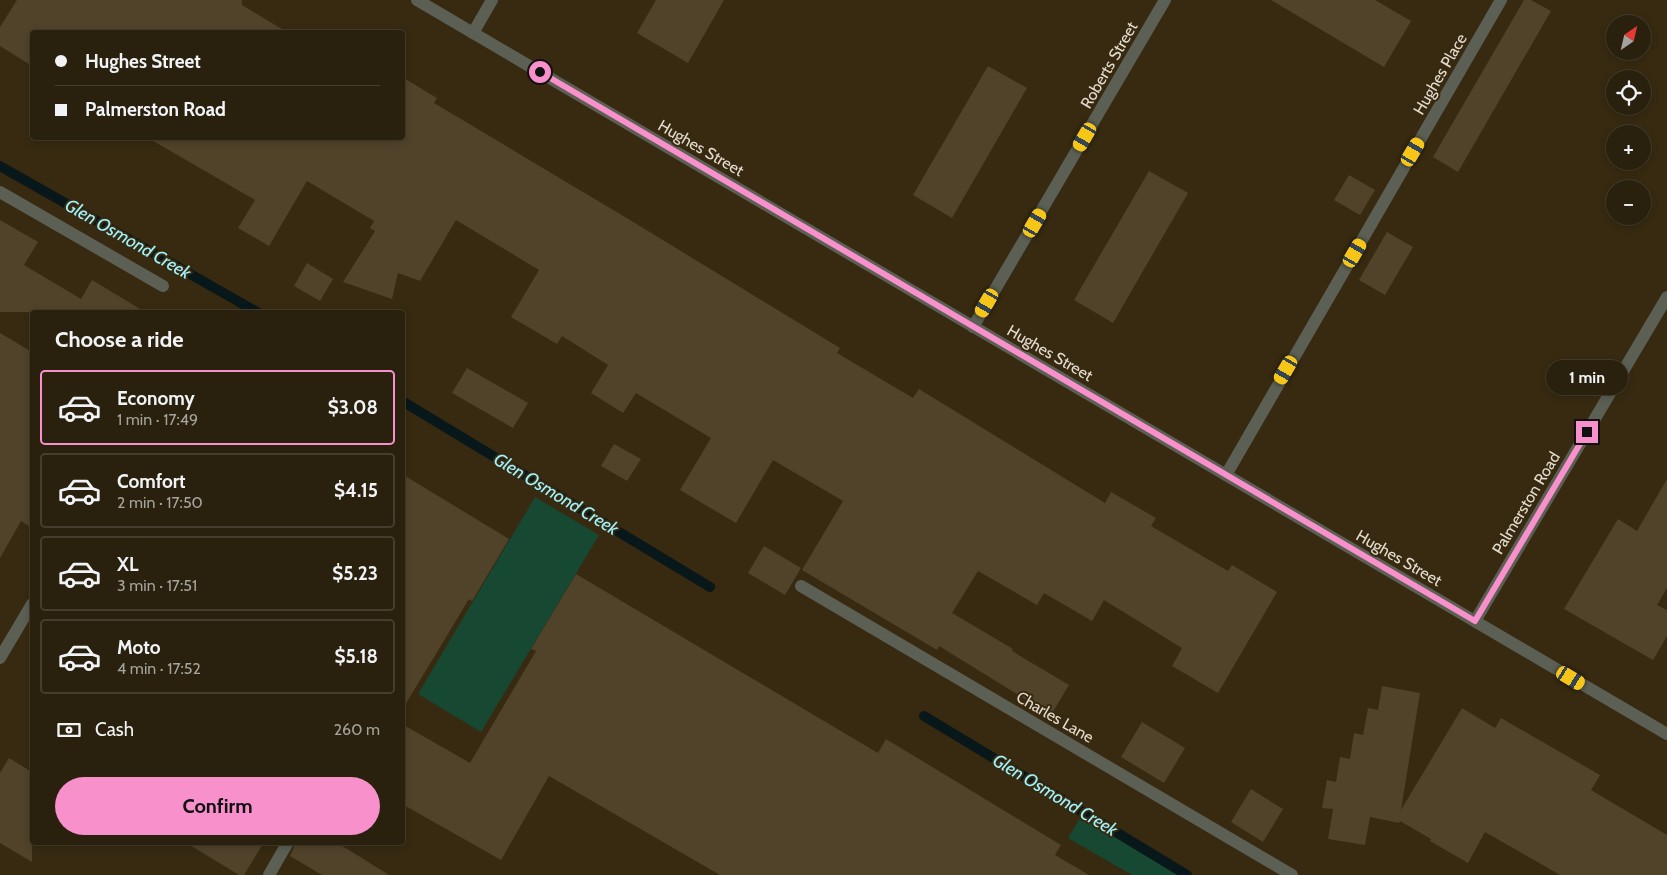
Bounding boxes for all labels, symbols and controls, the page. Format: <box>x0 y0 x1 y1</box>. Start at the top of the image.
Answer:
north arrow <box>1606 15 1651 60</box>
map controls <box>1606 15 1651 225</box>
street label: Roberts Street <box>1077 18 1142 112</box>
street label: Hughes Place <box>1409 30 1471 118</box>
text: Hughes Street <box>85 50 201 73</box>
route start <box>529 61 551 83</box>
button: locate <box>1606 70 1651 115</box>
text: Palmerston Road <box>85 98 226 121</box>
street label: Hughes Street <box>655 116 748 180</box>
car <box>1071 120 1098 154</box>
button: + <box>1606 125 1651 170</box>
car <box>1399 135 1426 169</box>
button: − <box>1606 180 1651 225</box>
water label: Glen Osmond Creek <box>61 194 196 285</box>
car <box>1021 206 1048 240</box>
car <box>1341 236 1368 270</box>
car <box>973 286 1000 320</box>
street label: Hughes Street <box>1004 321 1097 385</box>
text: Choose a ride <box>55 326 184 353</box>
car <box>1272 353 1299 387</box>
callout: 1 min <box>1546 360 1628 394</box>
text: 1 min <box>1569 368 1605 387</box>
icon: car <box>57 385 102 430</box>
text: Economy <box>117 387 195 410</box>
text: $3.08 <box>328 396 378 419</box>
text: 1 min · 17:49 <box>117 410 198 429</box>
route end <box>1576 421 1598 443</box>
water label: Glen Osmond Creek <box>490 448 624 541</box>
street label: Palmerston Road <box>1488 449 1564 557</box>
icon: car <box>57 468 102 513</box>
text: Comfort <box>117 470 186 493</box>
text: $4.15 <box>334 479 378 502</box>
text: 2 min · 17:50 <box>117 493 203 512</box>
street label: Hughes Street <box>1353 526 1446 590</box>
icon: car <box>57 551 102 596</box>
text: XL <box>117 553 138 576</box>
text: $5.23 <box>332 562 378 585</box>
text: 3 min · 17:51 <box>117 576 197 595</box>
icon: car <box>57 634 102 679</box>
text: Moto <box>117 636 161 659</box>
text: $5.18 <box>334 645 378 668</box>
text: 4 min · 17:52 <box>117 659 201 678</box>
car <box>1554 664 1587 692</box>
street label: Charles Lane <box>1013 687 1097 747</box>
icon: cash <box>55 716 83 744</box>
text: Cash <box>95 718 134 741</box>
text: 260 m <box>334 720 380 739</box>
water label: Glen Osmond Creek <box>989 749 1123 842</box>
button: Confirm <box>55 777 380 835</box>

